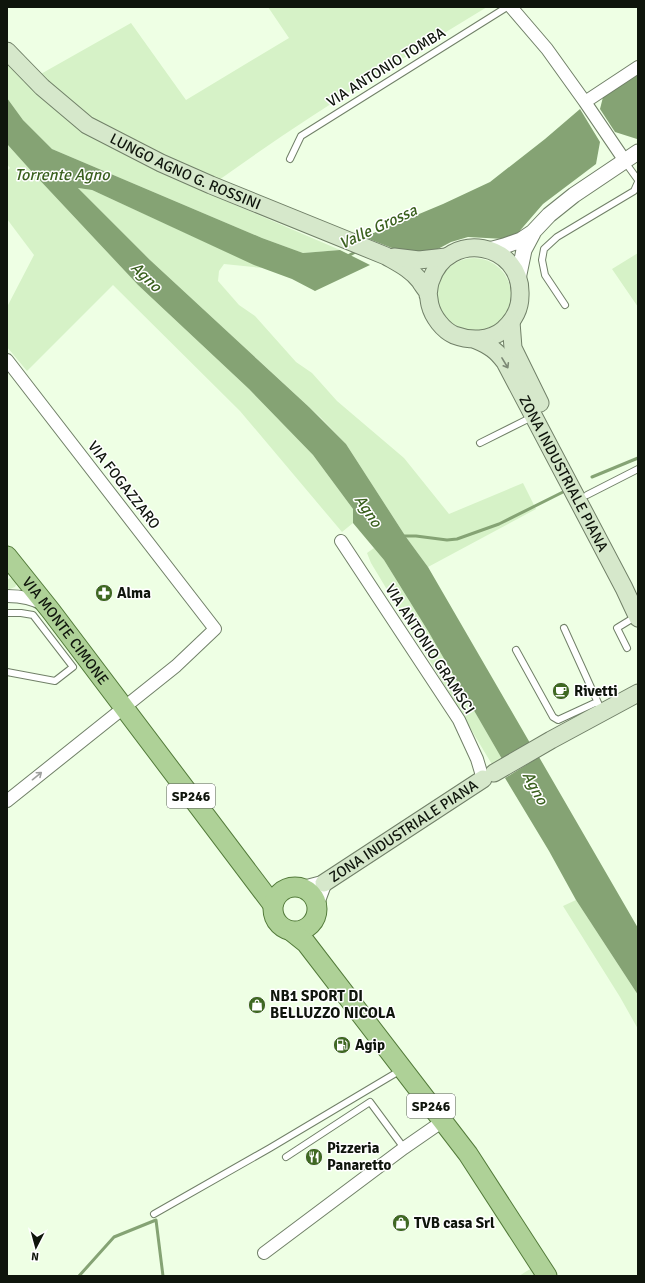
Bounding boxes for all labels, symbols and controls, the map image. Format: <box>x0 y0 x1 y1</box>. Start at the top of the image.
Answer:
street label: VIA ANTONIO TOMBA <box>323 23 449 111</box>
street label: LUNGO AGNO G. ROSSINI <box>107 129 263 213</box>
water label: Torrente Agno <box>14 165 110 185</box>
water label: Valle Grossa <box>336 200 421 254</box>
water label: Agno <box>126 258 166 297</box>
one-way arrow <box>502 357 510 369</box>
street label: ZONA INDUSTRIALE PIANA <box>515 392 612 555</box>
street label: VIA FOGAZZARO <box>84 437 164 533</box>
water label: Agno <box>350 491 387 532</box>
street label: VIA MONTE CIMONE <box>18 573 112 688</box>
street label: VIA ANTONIO GRAMSCI <box>381 581 479 717</box>
pharmacy icon: Alma <box>94 583 114 603</box>
place label: Alma <box>117 584 151 602</box>
cafe icon: Rivetti <box>551 681 571 701</box>
place label: Rivetti <box>574 682 618 700</box>
water label: Agno <box>518 768 552 809</box>
one-way arrow <box>32 772 43 781</box>
street label: ZONA INDUSTRIALE PIANA <box>326 776 481 886</box>
road number: SP246 <box>167 784 215 808</box>
place label: NB1 SPORT DI BELLUZZO NICOLA <box>270 987 396 1022</box>
shop icon: NB1 SPORT DI BELLUZZO NICOLA <box>247 995 267 1015</box>
fuel station icon: Agip <box>332 1035 352 1055</box>
place label: Agip <box>355 1036 385 1054</box>
road number: SP246 <box>407 1094 455 1118</box>
place label: Pizzeria Panaretto <box>327 1139 391 1174</box>
restaurant icon: Pizzeria Panaretto <box>304 1147 324 1167</box>
shop icon: TVB casa Srl <box>391 1213 411 1233</box>
place label: TVB casa Srl <box>414 1214 495 1232</box>
north arrow <box>16 1227 56 1267</box>
text: N <box>31 1250 39 1263</box>

